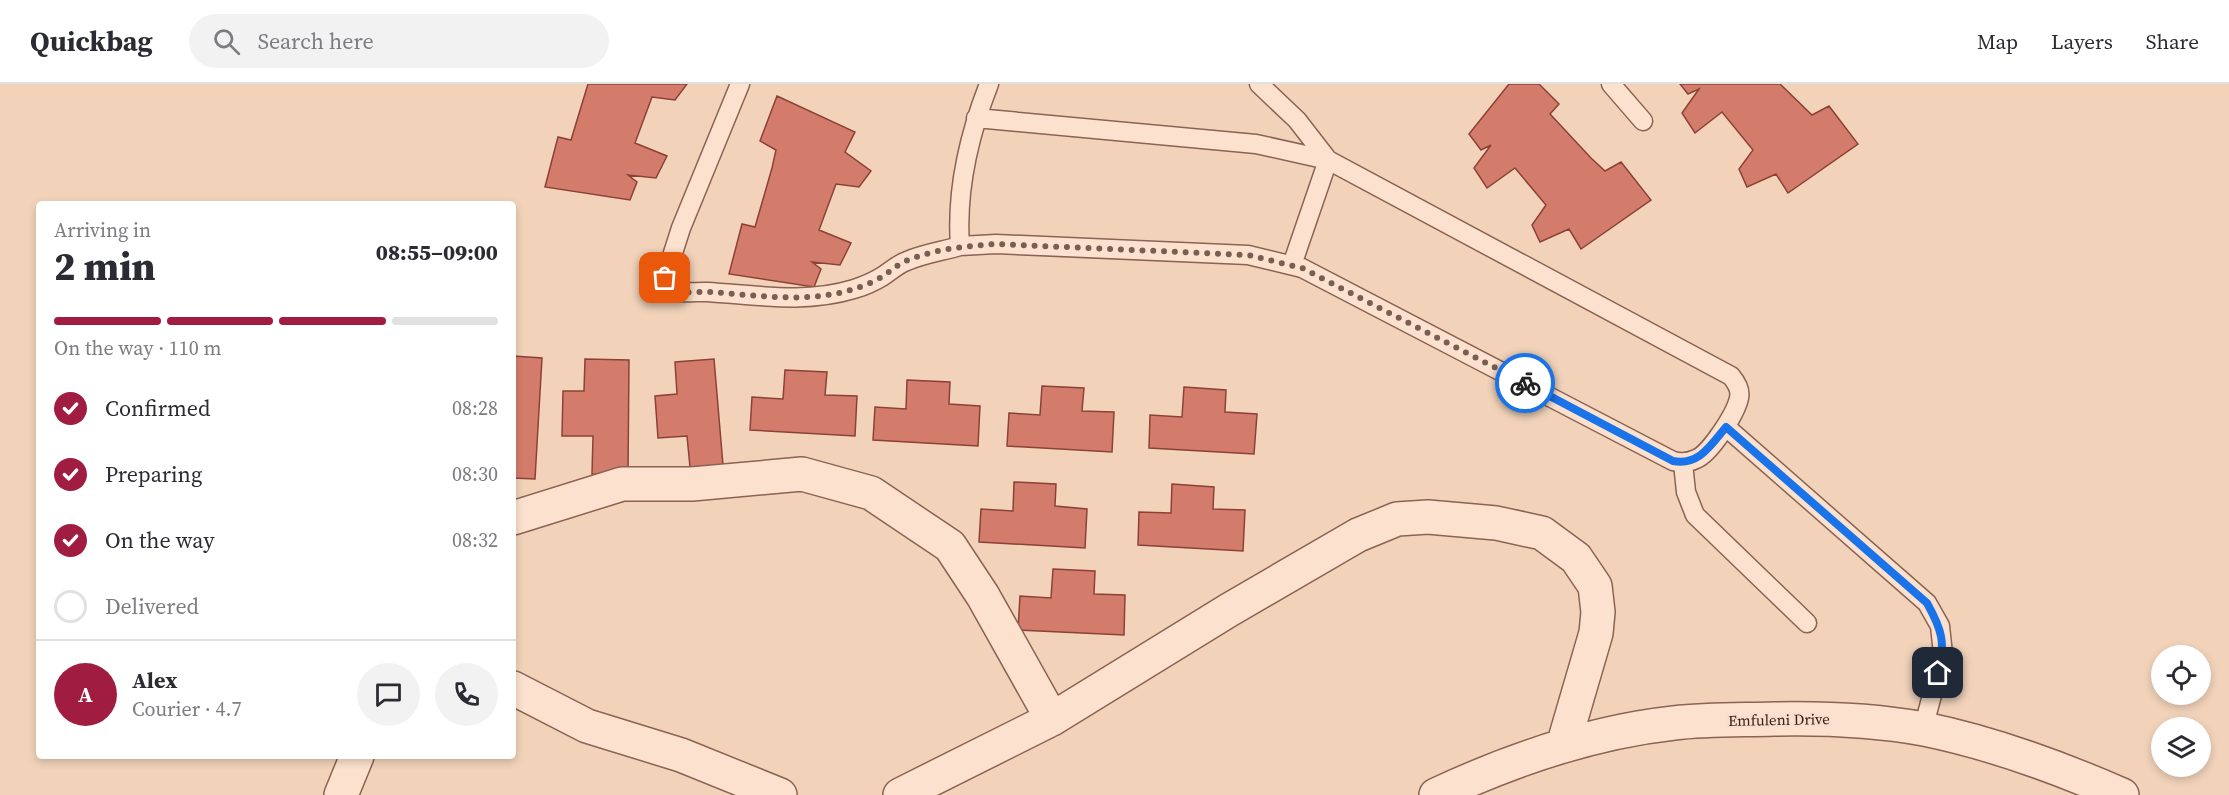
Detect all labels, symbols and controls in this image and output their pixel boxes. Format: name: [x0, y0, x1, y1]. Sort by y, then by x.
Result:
search box: [189, 14, 609, 68]
text: Quickbag: [30, 22, 153, 60]
icon: search: [210, 25, 243, 58]
text: Search here: [258, 26, 374, 56]
text: Map: [1977, 27, 2018, 56]
text: Layers: [2051, 27, 2113, 56]
text: Share: [2146, 27, 2199, 56]
text: Arriving in: [54, 216, 151, 244]
text: 08:55–09:00: [376, 237, 498, 267]
text: 2 min: [54, 240, 156, 293]
pin: [639, 252, 690, 303]
icon: bag: [648, 261, 681, 294]
text: On the way · 110 m: [54, 334, 221, 362]
courier: [1495, 353, 1555, 413]
icon: bike: [1509, 367, 1542, 400]
icon: check: [54, 392, 87, 425]
text: Confirmed: [105, 393, 210, 423]
text: 08:28: [452, 394, 498, 422]
icon: check: [54, 458, 87, 491]
text: Preparing: [105, 459, 202, 489]
text: 08:30: [452, 460, 498, 488]
icon: check: [54, 524, 87, 557]
text: On the way: [105, 525, 214, 555]
text: 08:32: [452, 526, 498, 554]
text: Delivered: [105, 591, 199, 621]
map controls: [2151, 645, 2211, 777]
button: locate: [2151, 645, 2211, 705]
pin: [1912, 647, 1963, 698]
icon: home: [1921, 656, 1954, 689]
button: chat: [357, 663, 420, 726]
button: phone: [435, 663, 498, 726]
text: Alex: [132, 665, 177, 695]
text: A: [78, 679, 93, 709]
text: Courier · 4.7: [132, 695, 241, 723]
street label: Emfuleni Drive: [1728, 708, 1830, 731]
button: layers: [2151, 717, 2211, 777]

